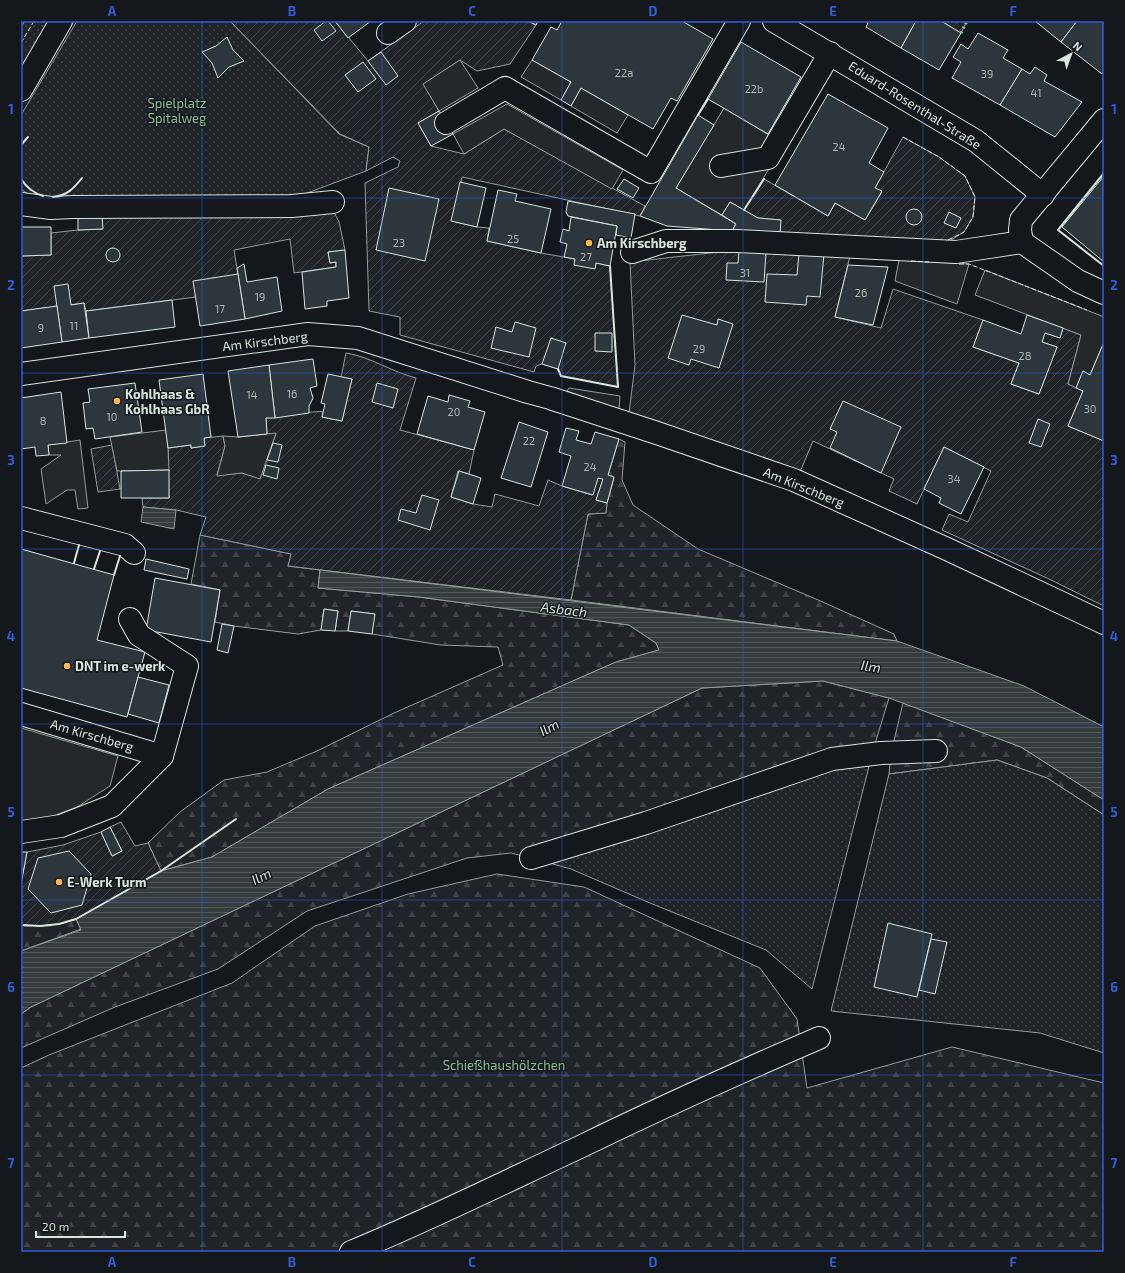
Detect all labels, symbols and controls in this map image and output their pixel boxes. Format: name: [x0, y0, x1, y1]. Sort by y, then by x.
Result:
text: A: [108, 3, 117, 19]
text: B: [288, 3, 296, 19]
text: C: [468, 3, 476, 19]
text: D: [649, 3, 658, 19]
text: E: [829, 3, 837, 19]
text: F: [1009, 3, 1017, 19]
north arrow: [1051, 34, 1091, 74]
text: N: [1071, 39, 1085, 54]
street label: Eduard-Rosenthal-Straße: [846, 58, 984, 152]
house number: 22a: [615, 66, 633, 79]
house number: 39: [981, 67, 993, 80]
house number: 22b: [745, 82, 763, 95]
house number: 41: [1030, 86, 1042, 99]
park label: Spielplatz Spitalweg: [147, 95, 207, 126]
text: 1: [8, 101, 14, 117]
text: 1: [1111, 101, 1117, 117]
house number: 24: [833, 140, 846, 153]
house number: 25: [507, 232, 519, 245]
place label: Am Kirschberg: [597, 235, 687, 251]
house number: 23: [393, 236, 405, 249]
marker: Am Kirschberg: [584, 238, 594, 248]
house number: 27: [580, 250, 592, 263]
house number: 31: [740, 266, 750, 279]
text: 2: [7, 277, 15, 293]
text: 2: [1110, 277, 1118, 293]
house number: 26: [855, 286, 867, 299]
house number: 19: [255, 290, 265, 303]
house number: 17: [215, 302, 225, 315]
house number: 11: [70, 319, 78, 332]
house number: 9: [38, 321, 44, 334]
street label: Am Kirschberg: [221, 328, 309, 354]
house number: 29: [693, 342, 705, 355]
house number: 28: [1019, 349, 1031, 362]
place label: Kohlhaas & Kohlhaas GbR: [125, 386, 210, 417]
house number: 16: [287, 387, 297, 400]
house number: 14: [246, 388, 258, 401]
marker: Kohlhaas & Kohlhaas GbR: [112, 396, 122, 406]
house number: 30: [1084, 402, 1096, 415]
house number: 20: [448, 405, 460, 418]
house number: 10: [106, 410, 118, 423]
house number: 8: [40, 414, 46, 427]
house number: 22: [523, 434, 535, 447]
text: 3: [7, 452, 15, 468]
text: 3: [1110, 452, 1118, 468]
house number: 24: [584, 460, 597, 473]
street label: Am Kirschberg: [761, 464, 847, 510]
house number: 34: [948, 472, 961, 485]
water label: Asbach: [539, 598, 588, 620]
text: 4: [7, 628, 15, 644]
text: 4: [1110, 628, 1118, 644]
water label: Ilm: [860, 656, 882, 676]
place label: DNT im e-werk: [75, 658, 166, 674]
marker: DNT im e-werk: [62, 661, 72, 671]
street label: Am Kirschberg: [49, 715, 135, 755]
water label: Ilm: [536, 715, 562, 739]
text: 5: [7, 804, 15, 820]
text: 5: [1110, 804, 1118, 820]
water label: Ilm: [248, 864, 274, 888]
place label: E-Werk Turm: [67, 874, 146, 890]
marker: E-Werk Turm: [54, 877, 64, 887]
text: 6: [7, 979, 15, 995]
text: 6: [1110, 979, 1118, 995]
park label: Schießhaushölzchen: [443, 1057, 565, 1073]
text: 7: [8, 1155, 15, 1171]
text: 7: [1111, 1155, 1118, 1171]
scale bar: [36, 1213, 125, 1239]
text: 20 m: [42, 1219, 69, 1233]
text: A: [108, 1254, 117, 1270]
text: B: [288, 1254, 296, 1270]
text: C: [468, 1254, 476, 1270]
text: D: [649, 1254, 658, 1270]
text: E: [829, 1254, 837, 1270]
text: F: [1009, 1254, 1017, 1270]

